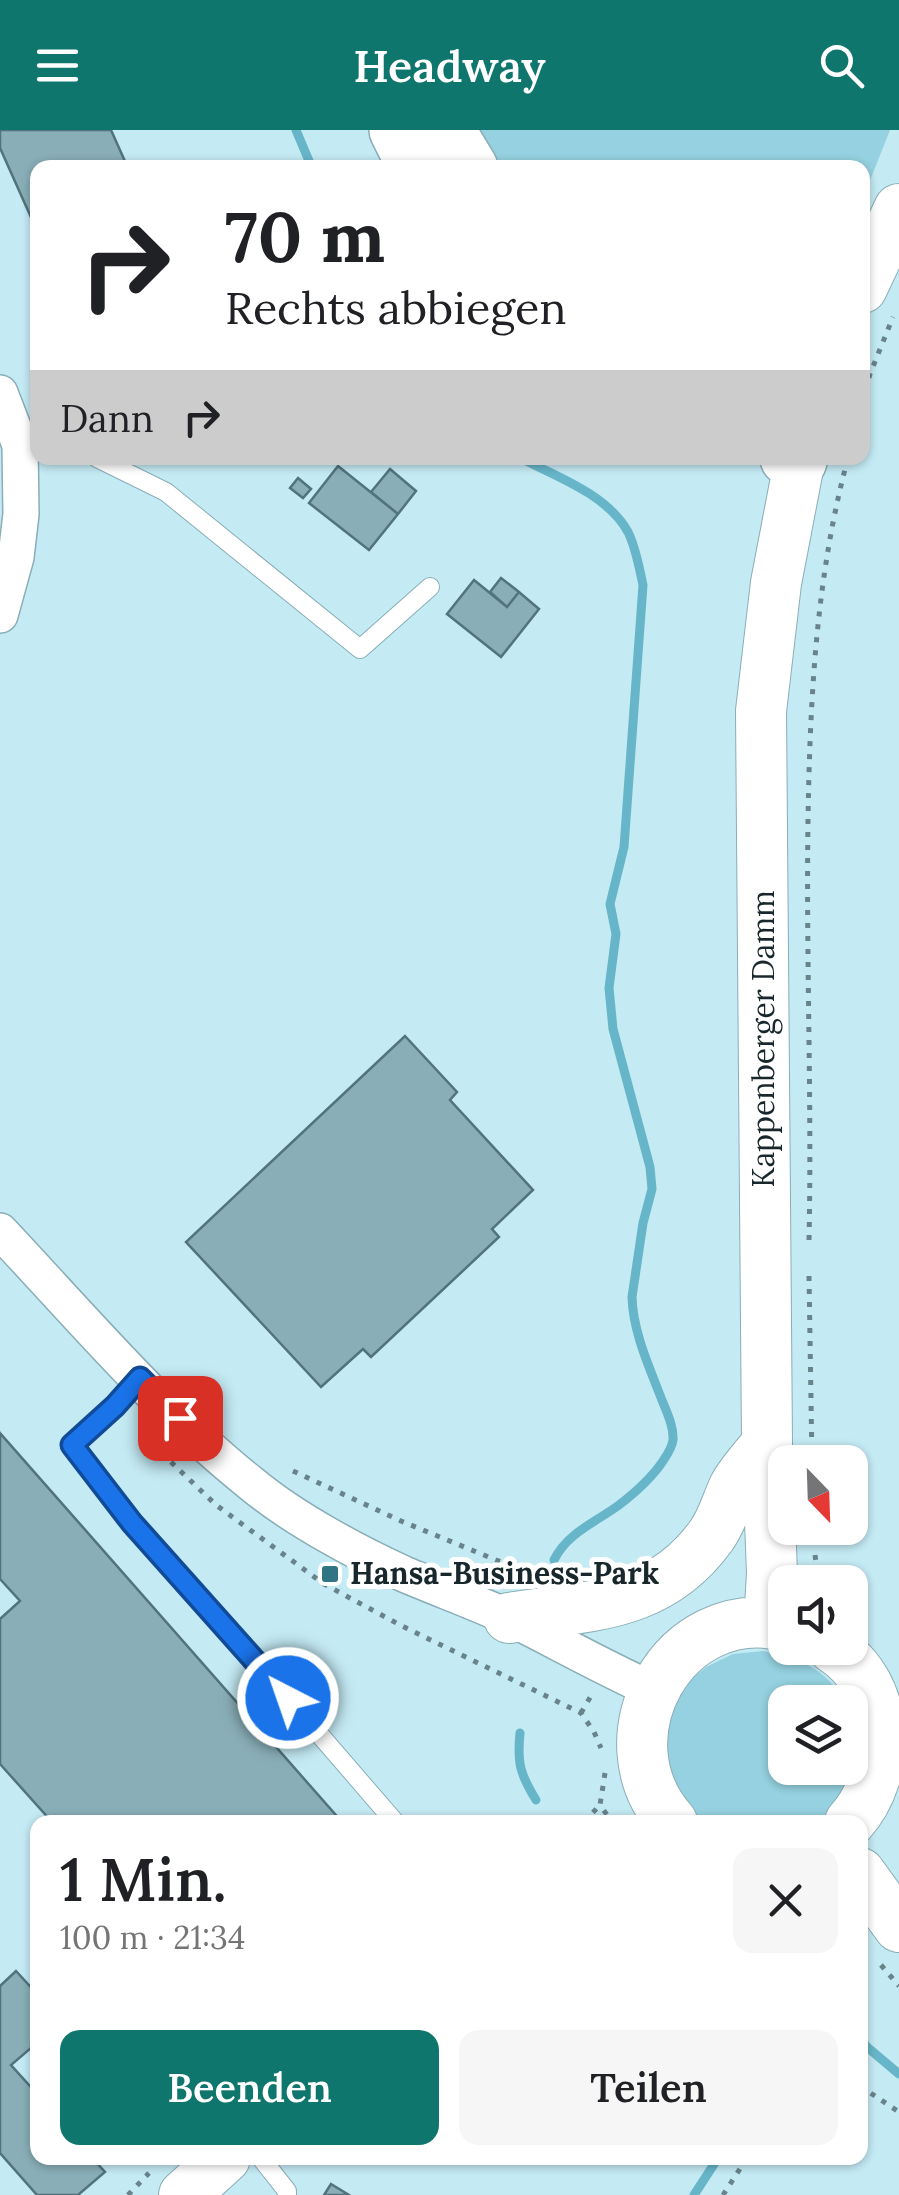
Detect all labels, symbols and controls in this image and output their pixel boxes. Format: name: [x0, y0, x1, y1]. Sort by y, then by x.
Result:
text: Headway: [353, 37, 546, 94]
icon: menu: [30, 38, 85, 93]
icon: search: [814, 38, 869, 93]
text: 70 m: [225, 192, 385, 281]
icon: right: [60, 200, 190, 330]
text: Rechts abbiegen: [225, 279, 567, 336]
icon: right: [174, 390, 229, 445]
text: Dann: [60, 394, 154, 442]
street label: Kappenberger Damm: [744, 890, 783, 1188]
pin: [138, 1376, 223, 1461]
icon: arrive: [153, 1391, 208, 1446]
north arrow: [768, 1445, 868, 1545]
map controls: [768, 1445, 868, 1785]
place label: Hansa-Business-Park: [350, 1554, 659, 1592]
marker: Hansa-Business-Park: [319, 1563, 341, 1585]
button: sound: [768, 1565, 868, 1665]
position arrow: [236, 1646, 340, 1750]
button: layers: [768, 1685, 868, 1785]
text: 1 Min.: [60, 1841, 227, 1917]
button: close: [733, 1848, 838, 1953]
text: 100 m · 21:34: [60, 1917, 245, 1958]
button: Beenden: [60, 2030, 439, 2145]
button: Teilen: [459, 2030, 838, 2145]

